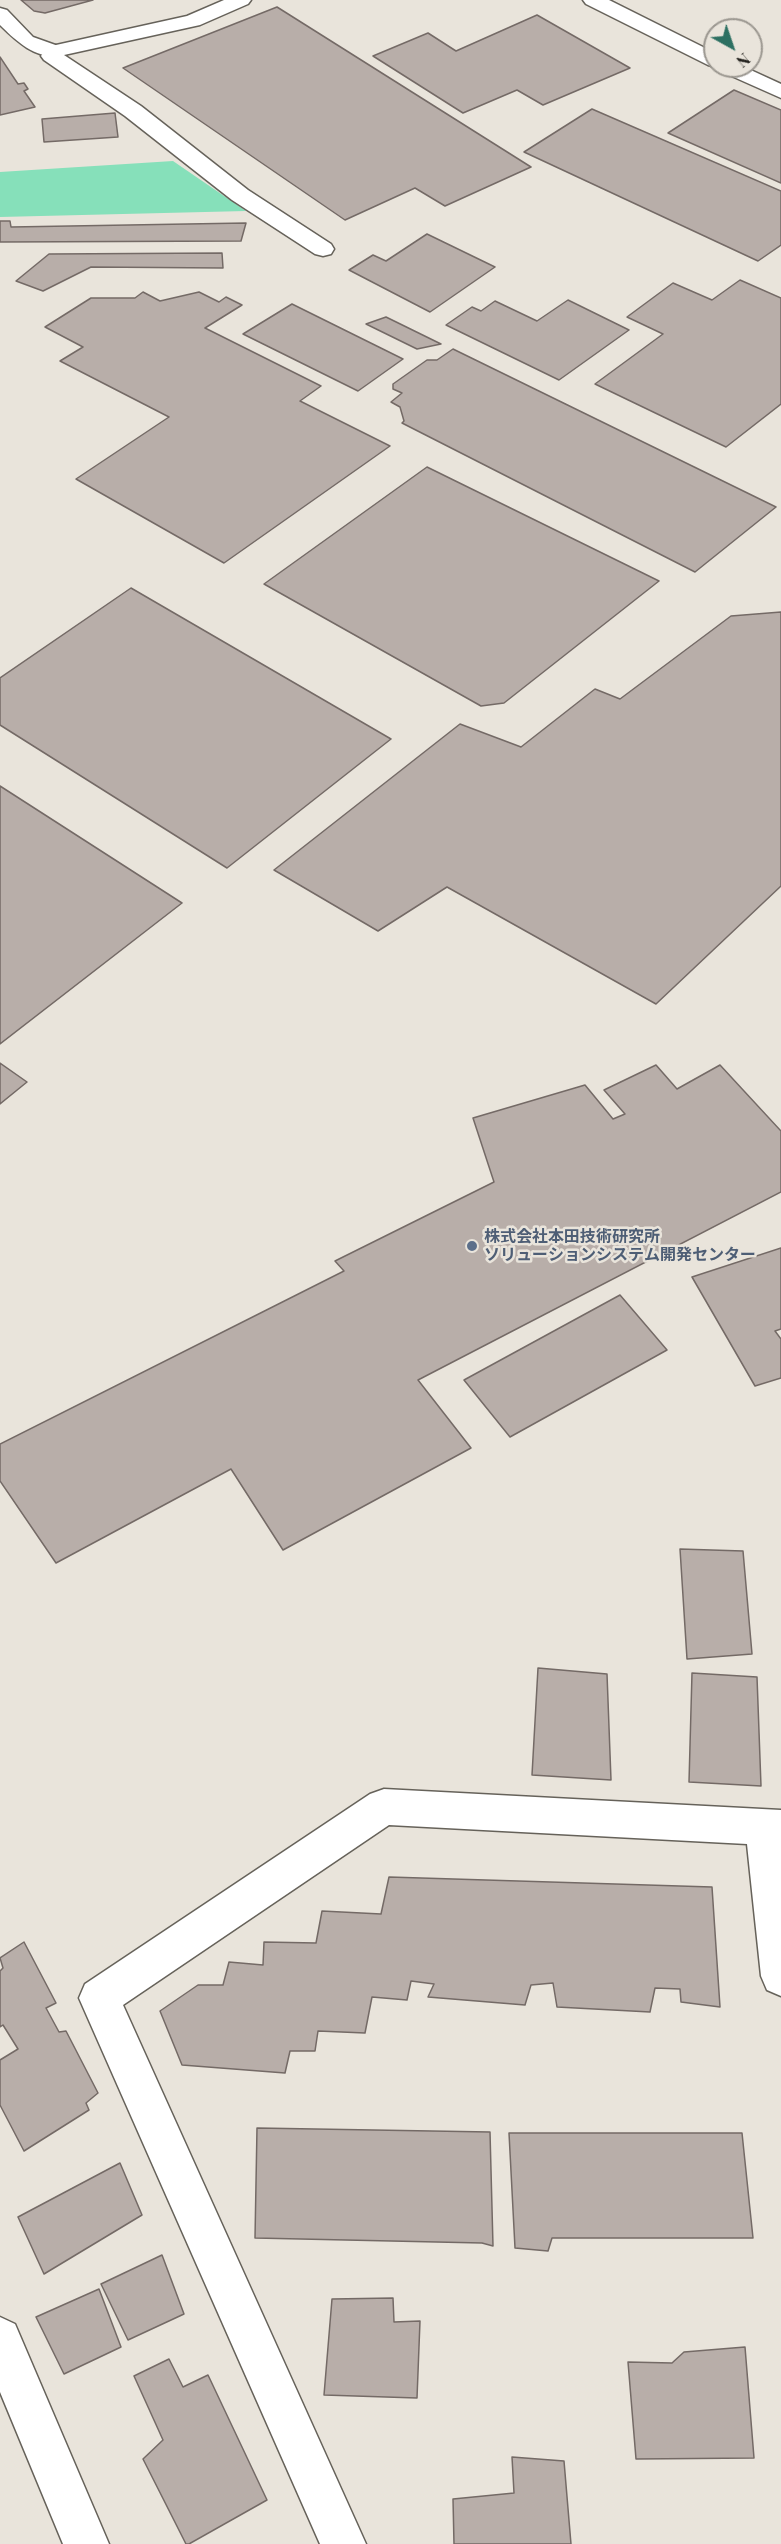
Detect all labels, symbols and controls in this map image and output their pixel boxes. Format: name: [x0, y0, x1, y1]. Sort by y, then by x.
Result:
north arrow: [703, 18, 763, 78]
text: N: [732, 49, 755, 72]
place label: 株式会社本田技術研究所 ソリューションシステム開発センター: [484, 1227, 756, 1265]
marker: 株式会社本田技術研究所 ソリューションシステム開発センター: [465, 1239, 479, 1253]

